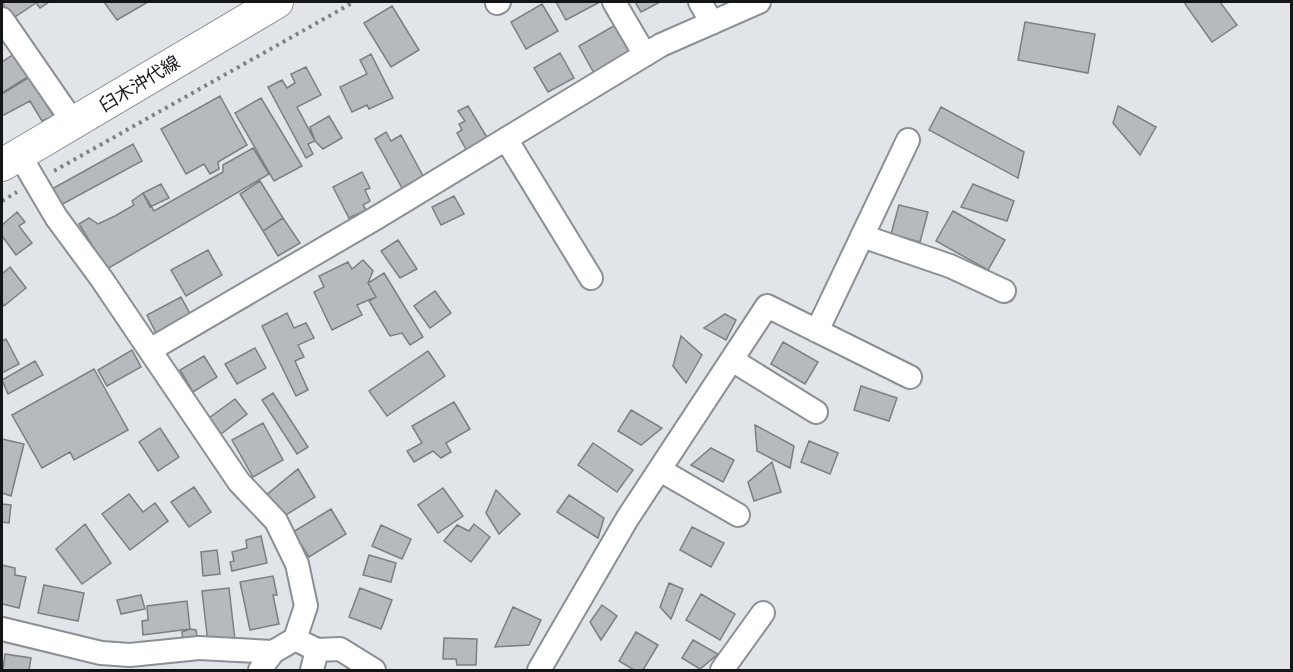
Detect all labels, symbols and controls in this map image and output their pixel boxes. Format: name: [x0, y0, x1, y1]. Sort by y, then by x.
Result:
street label: 臼木沖代線: [95, 51, 183, 115]

